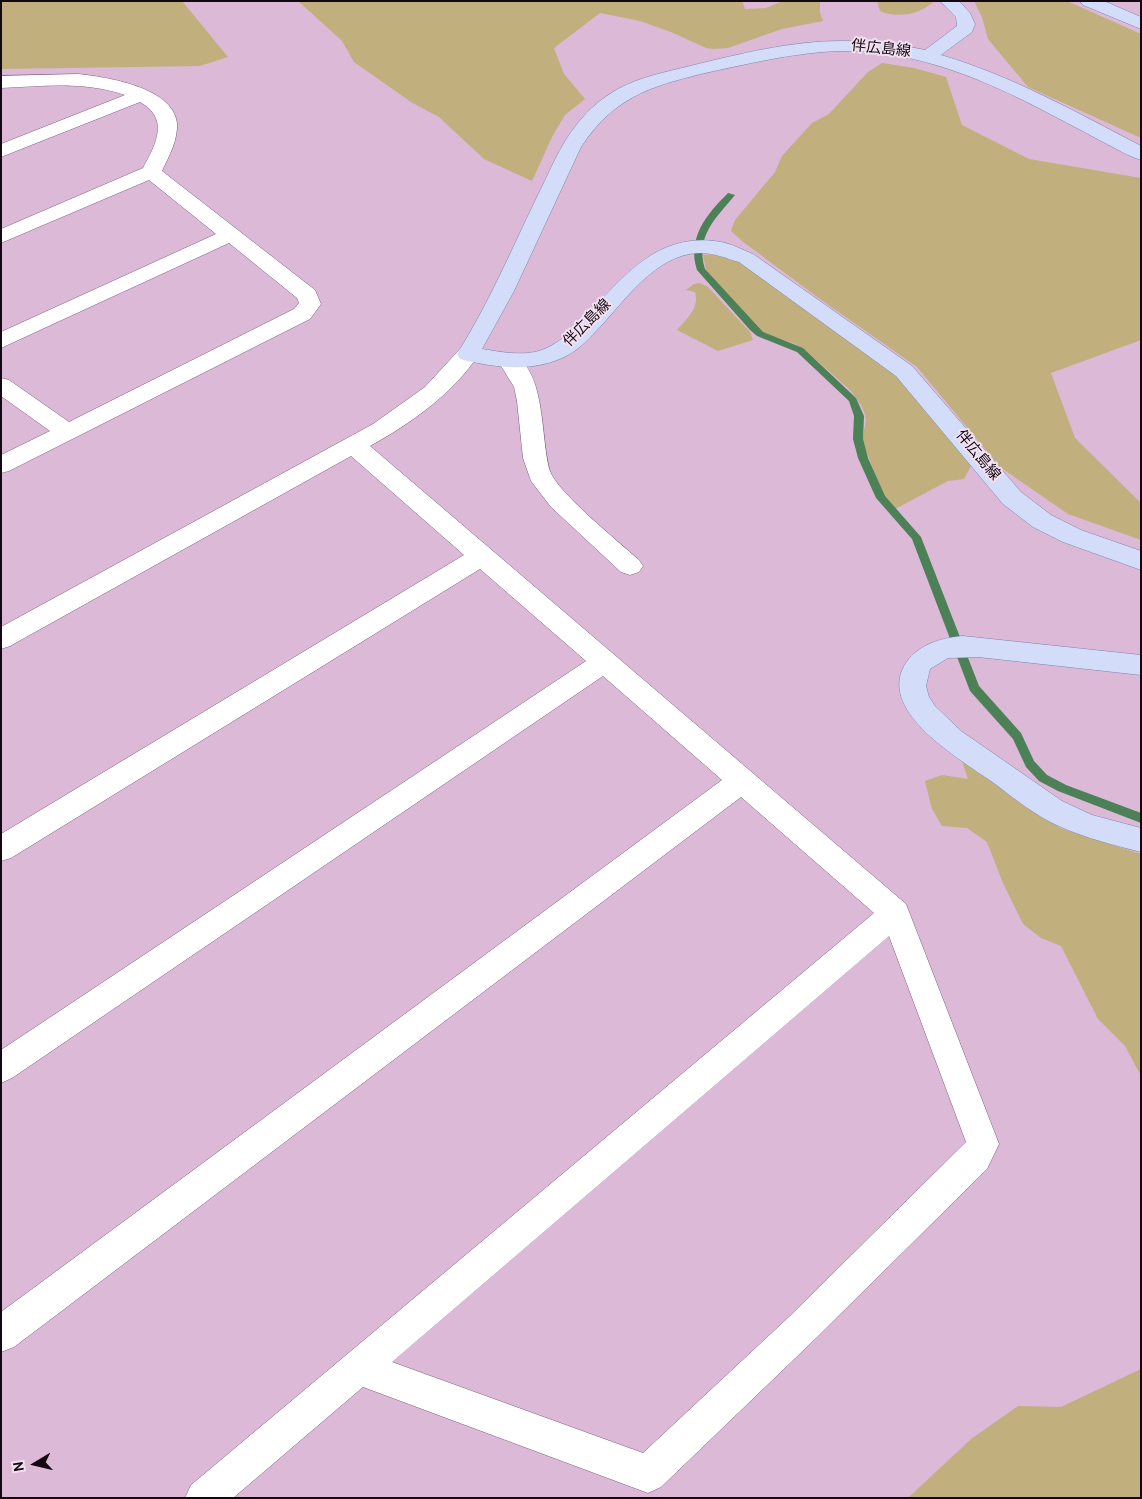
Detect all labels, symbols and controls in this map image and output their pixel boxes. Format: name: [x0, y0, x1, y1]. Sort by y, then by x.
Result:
street label: 伴広島線: [850, 38, 912, 62]
street label: 伴広島線: [560, 296, 616, 352]
street label: 伴広島線: [951, 427, 1003, 485]
north arrow: [10, 1439, 60, 1489]
text: N: [11, 1460, 29, 1473]

